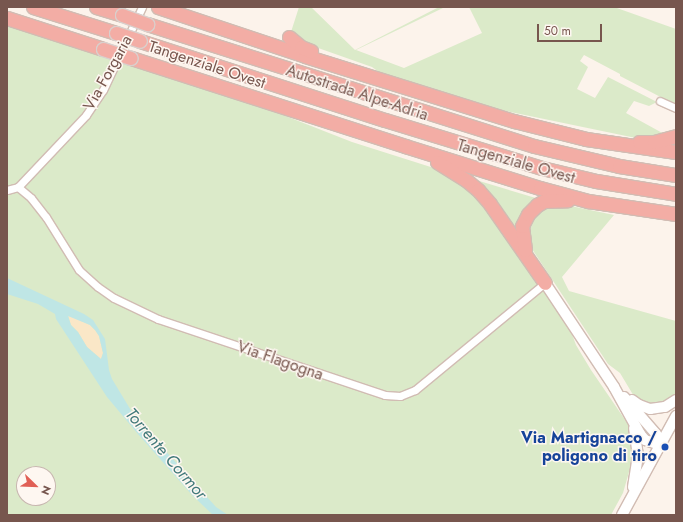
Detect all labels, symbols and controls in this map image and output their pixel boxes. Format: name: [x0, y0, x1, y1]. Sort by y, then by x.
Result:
scale bar: [539, 16, 604, 42]
text: 50 m: [544, 22, 571, 40]
street label: Via Forgaria: [80, 32, 136, 114]
street label: Tangenziale Ovest: [146, 37, 268, 93]
street label: Autostrada Alpe-Adria: [284, 61, 430, 125]
street label: Tangenziale Ovest: [455, 136, 577, 188]
street label: Via Flagogna: [234, 337, 326, 385]
water label: Torrente Cormor: [121, 404, 211, 504]
place label: Via Martignacco / poligono di tiro: [521, 428, 657, 466]
marker: Via Martignacco / poligono di tiro: [660, 442, 670, 452]
north arrow: [16, 466, 56, 506]
text: N: [37, 483, 55, 497]

